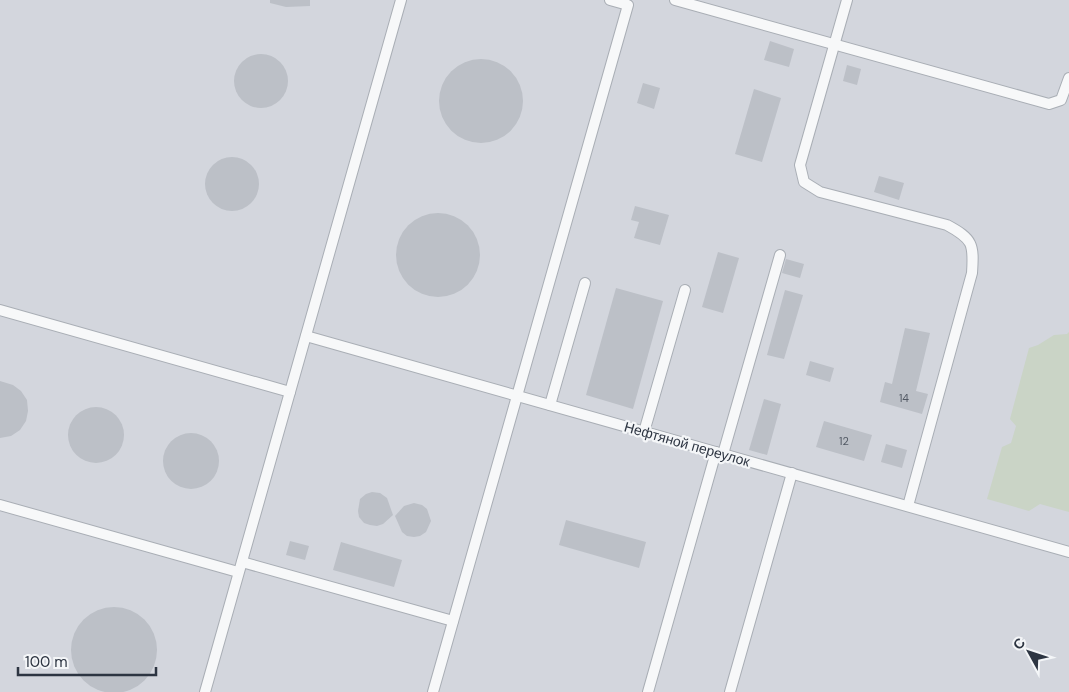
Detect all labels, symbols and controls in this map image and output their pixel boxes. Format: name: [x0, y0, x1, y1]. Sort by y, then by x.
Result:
house number: 14: [899, 391, 909, 405]
street label: Нефтяной переулок: [622, 417, 753, 471]
house number: 12: [839, 434, 849, 448]
north arrow: [1004, 627, 1054, 677]
text: С: [1009, 634, 1029, 653]
scale bar: [18, 644, 155, 676]
text: 100 m: [25, 652, 68, 672]

